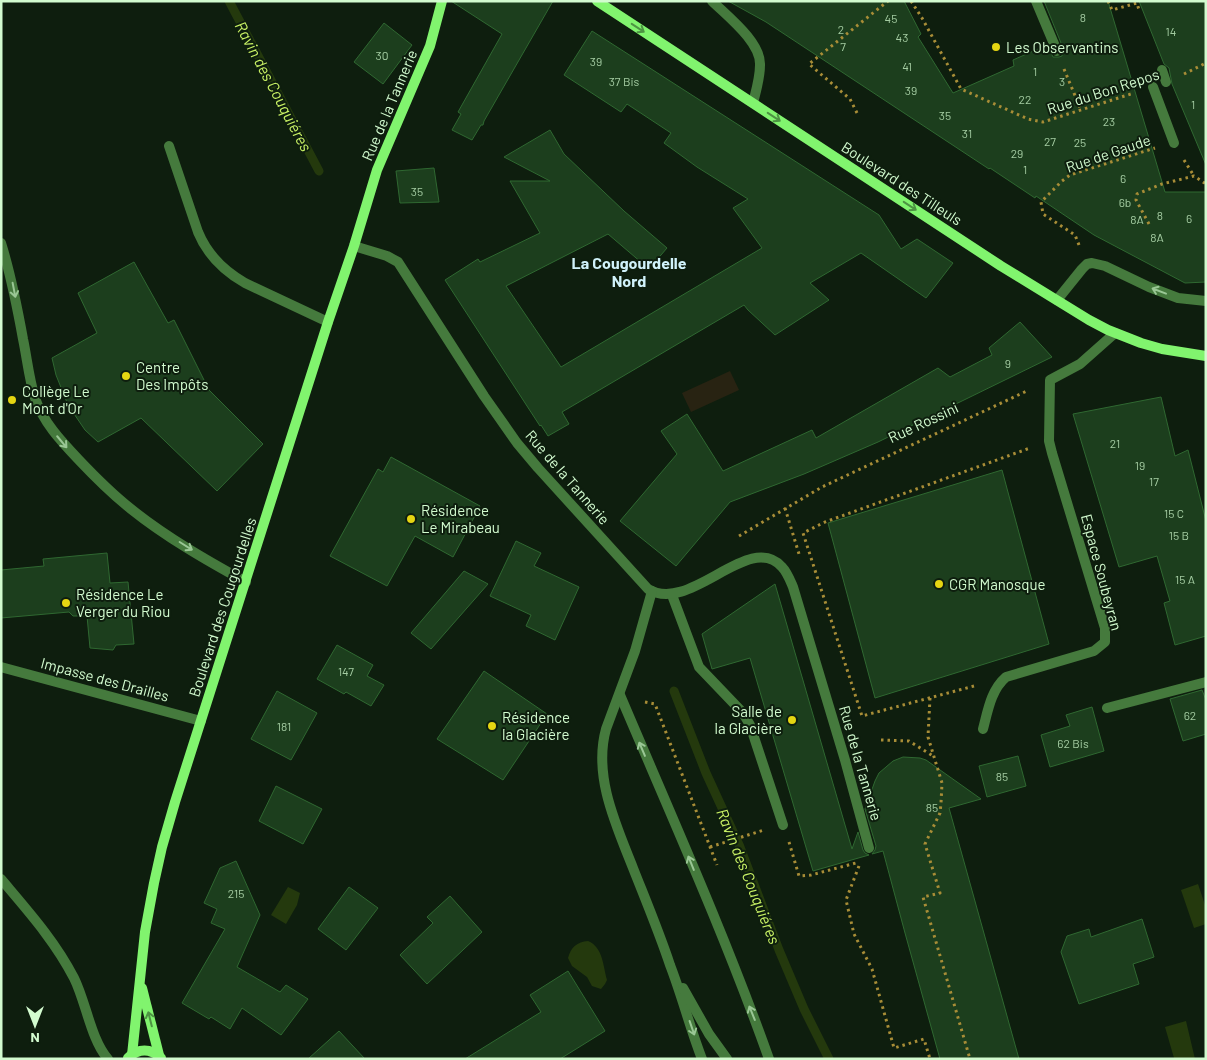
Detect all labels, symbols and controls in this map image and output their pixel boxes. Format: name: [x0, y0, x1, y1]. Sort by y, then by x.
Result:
house number: 8: [1080, 10, 1086, 24]
house number: 45: [885, 11, 897, 25]
water label: Ravin des Couquiéres: [232, 18, 317, 155]
house number: 2: [838, 22, 844, 36]
one-way arrow: [631, 23, 645, 33]
house number: 14: [1166, 24, 1176, 38]
house number: 43: [896, 30, 908, 44]
place label: Les Observantins: [1006, 38, 1119, 56]
house number: 7: [840, 39, 846, 53]
marker: Les Observantins: [990, 41, 1002, 53]
street label: Rue de la Tannerie: [357, 47, 421, 163]
house number: 30: [376, 48, 388, 62]
house number: 39: [590, 54, 602, 68]
house number: 41: [902, 59, 912, 73]
house number: 1: [1033, 64, 1037, 78]
street label: Rue du Bon Repos: [1045, 64, 1161, 118]
house number: 37 Bis: [609, 74, 640, 88]
house number: 3: [1059, 74, 1065, 88]
house number: 39: [905, 83, 917, 97]
house number: 22: [1019, 92, 1031, 106]
house number: 1: [1191, 97, 1195, 111]
house number: 35: [939, 108, 951, 122]
one-way arrow: [767, 112, 781, 122]
house number: 23: [1103, 114, 1115, 128]
house number: 31: [962, 126, 972, 140]
street label: Rue de Gaude: [1063, 130, 1153, 176]
house number: 27: [1044, 134, 1056, 148]
house number: 25: [1074, 135, 1086, 149]
street label: Boulevard des Tilleuls: [838, 137, 966, 229]
house number: 29: [1011, 146, 1023, 160]
house number: 1: [1023, 162, 1027, 176]
house number: 6: [1120, 171, 1126, 185]
house number: 35: [411, 184, 423, 198]
house number: 6b: [1119, 195, 1131, 209]
one-way arrow: [903, 201, 917, 211]
house number: 8: [1157, 208, 1163, 222]
house number: 6: [1186, 211, 1192, 225]
house number: 8A: [1130, 212, 1144, 226]
house number: 8A: [1150, 230, 1164, 244]
district label: La Cougourdelle Nord: [572, 253, 687, 290]
one-way arrow: [10, 281, 19, 297]
one-way arrow: [1151, 286, 1167, 295]
house number: 9: [1005, 356, 1011, 370]
place label: Centre Des Impôts: [136, 358, 208, 393]
marker: Centre Des Impôts: [120, 370, 132, 382]
place label: Collège Le Mont d'Or: [22, 382, 90, 417]
marker: Collège Le Mont d'Or: [6, 394, 18, 406]
street label: Rue Rossini: [885, 398, 961, 446]
street label: Rue de la Tannerie: [522, 426, 614, 528]
one-way arrow: [57, 435, 68, 448]
house number: 21: [1110, 436, 1120, 450]
house number: 19: [1135, 458, 1145, 472]
house number: 17: [1149, 474, 1159, 488]
place label: Résidence Le Mirabeau: [421, 501, 500, 536]
house number: 15 C: [1164, 506, 1184, 520]
street label: Espace Soubeyran: [1078, 512, 1126, 632]
marker: Résidence Le Mirabeau: [405, 513, 417, 525]
street label: Boulevard des Cougourdelles: [184, 515, 260, 699]
house number: 15 B: [1169, 528, 1189, 542]
one-way arrow: [178, 542, 192, 552]
house number: 15 A: [1175, 572, 1195, 586]
place label: CGR Manosque: [949, 575, 1046, 593]
marker: CGR Manosque: [933, 578, 945, 590]
place label: Résidence Le Verger du Riou: [76, 585, 170, 620]
marker: Résidence Le Verger du Riou: [60, 597, 72, 609]
street label: Impasse des Drailles: [39, 653, 171, 705]
house number: 147: [338, 664, 354, 678]
place label: Salle de la Glacière: [715, 702, 782, 737]
street label: Rue de la Tannerie: [836, 703, 886, 823]
place label: Résidence la Glacière: [502, 708, 570, 743]
house number: 62: [1184, 708, 1196, 722]
marker: Salle de la Glacière: [786, 714, 798, 726]
house number: 181: [277, 719, 291, 733]
marker: Résidence la Glacière: [486, 720, 498, 732]
house number: 62 Bis: [1057, 736, 1089, 750]
one-way arrow: [637, 742, 647, 757]
house number: 85: [996, 769, 1008, 783]
house number: 85: [926, 800, 938, 814]
water label: Ravin des Couquiéres: [713, 805, 785, 947]
one-way arrow: [685, 856, 695, 871]
house number: 215: [228, 886, 244, 900]
north arrow: [10, 1000, 60, 1050]
one-way arrow: [747, 1006, 757, 1021]
one-way arrow: [145, 1012, 154, 1028]
one-way arrow: [688, 1020, 697, 1035]
text: N: [30, 1030, 40, 1047]

